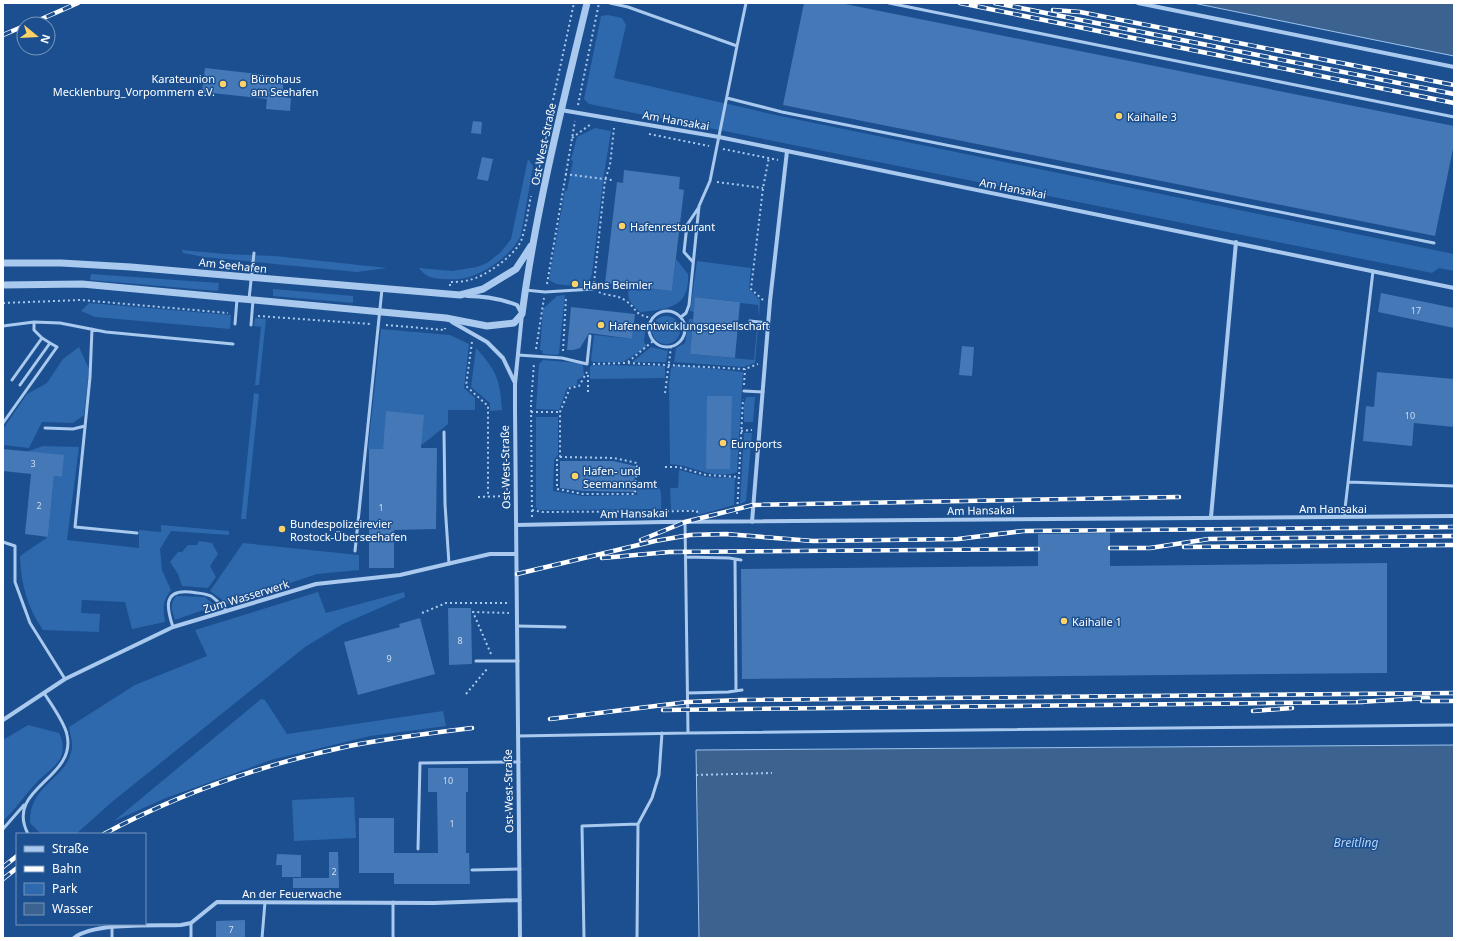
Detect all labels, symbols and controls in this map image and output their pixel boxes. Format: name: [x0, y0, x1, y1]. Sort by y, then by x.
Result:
north arrow: [16, 16, 56, 56]
text: N: [37, 33, 55, 46]
place label: Karateunion Mecklenburg_Vorpommern e.V.: [53, 71, 215, 99]
place label: Bürohaus am Seehafen: [251, 71, 319, 99]
marker: Karateunion Mecklenburg_Vorpommern e.V.: [218, 79, 228, 89]
marker: Bürohaus am Seehafen: [238, 79, 248, 89]
street label: Ost-West-Straße: [527, 101, 559, 187]
street label: Am Hansakai: [641, 107, 711, 133]
place label: Kaihalle 3: [1127, 109, 1177, 124]
marker: Kaihalle 3: [1114, 111, 1124, 121]
street label: Am Hansakai: [978, 174, 1048, 202]
place label: Hafenrestaurant: [630, 219, 715, 234]
marker: Hafenrestaurant: [617, 221, 627, 231]
street label: Am Seehafen: [198, 254, 268, 276]
place label: Hans Beimler: [583, 277, 653, 292]
marker: Hans Beimler: [570, 279, 580, 289]
house number: 17: [1411, 304, 1421, 317]
place label: Hafenentwicklungsgesellschaft: [609, 318, 770, 333]
marker: Hafenentwicklungsgesellschaft: [596, 320, 606, 330]
house number: 10: [1405, 409, 1415, 422]
street label: Ost-West-Straße: [497, 425, 513, 509]
place label: Euroports: [731, 436, 782, 451]
marker: Euroports: [718, 438, 728, 448]
house number: 3: [30, 457, 36, 470]
place label: Hafen- und Seemannsamt: [583, 463, 657, 491]
marker: Hafen- und Seemannsamt: [570, 471, 580, 481]
house number: 2: [36, 499, 42, 512]
house number: 1: [378, 501, 384, 514]
street label: Am Hansakai: [1299, 501, 1367, 516]
street label: Am Hansakai: [947, 502, 1015, 518]
street label: Am Hansakai: [600, 505, 668, 521]
place label: Bundespolizeirevier Rostock-Überseehafen: [290, 516, 407, 544]
marker: Bundespolizeirevier Rostock-Überseehafen: [277, 524, 287, 534]
street label: Zum Wasserwerk: [201, 576, 291, 616]
place label: Kaihalle 1: [1072, 614, 1122, 629]
marker: Kaihalle 1: [1059, 616, 1069, 626]
house number: 8: [457, 634, 463, 647]
house number: 9: [386, 652, 392, 665]
street label: Ost-West-Straße: [500, 749, 516, 833]
house number: 10: [443, 774, 453, 787]
house number: 1: [449, 817, 455, 830]
legend: [16, 833, 146, 925]
water label: Breitling: [1334, 834, 1378, 851]
text: Straße: [52, 840, 89, 857]
text: Bahn: [52, 860, 81, 877]
house number: 2: [331, 865, 337, 878]
text: Park: [52, 880, 78, 897]
street label: An der Feuerwache: [242, 886, 342, 901]
text: Wasser: [52, 900, 93, 917]
house number: 7: [228, 923, 234, 936]

